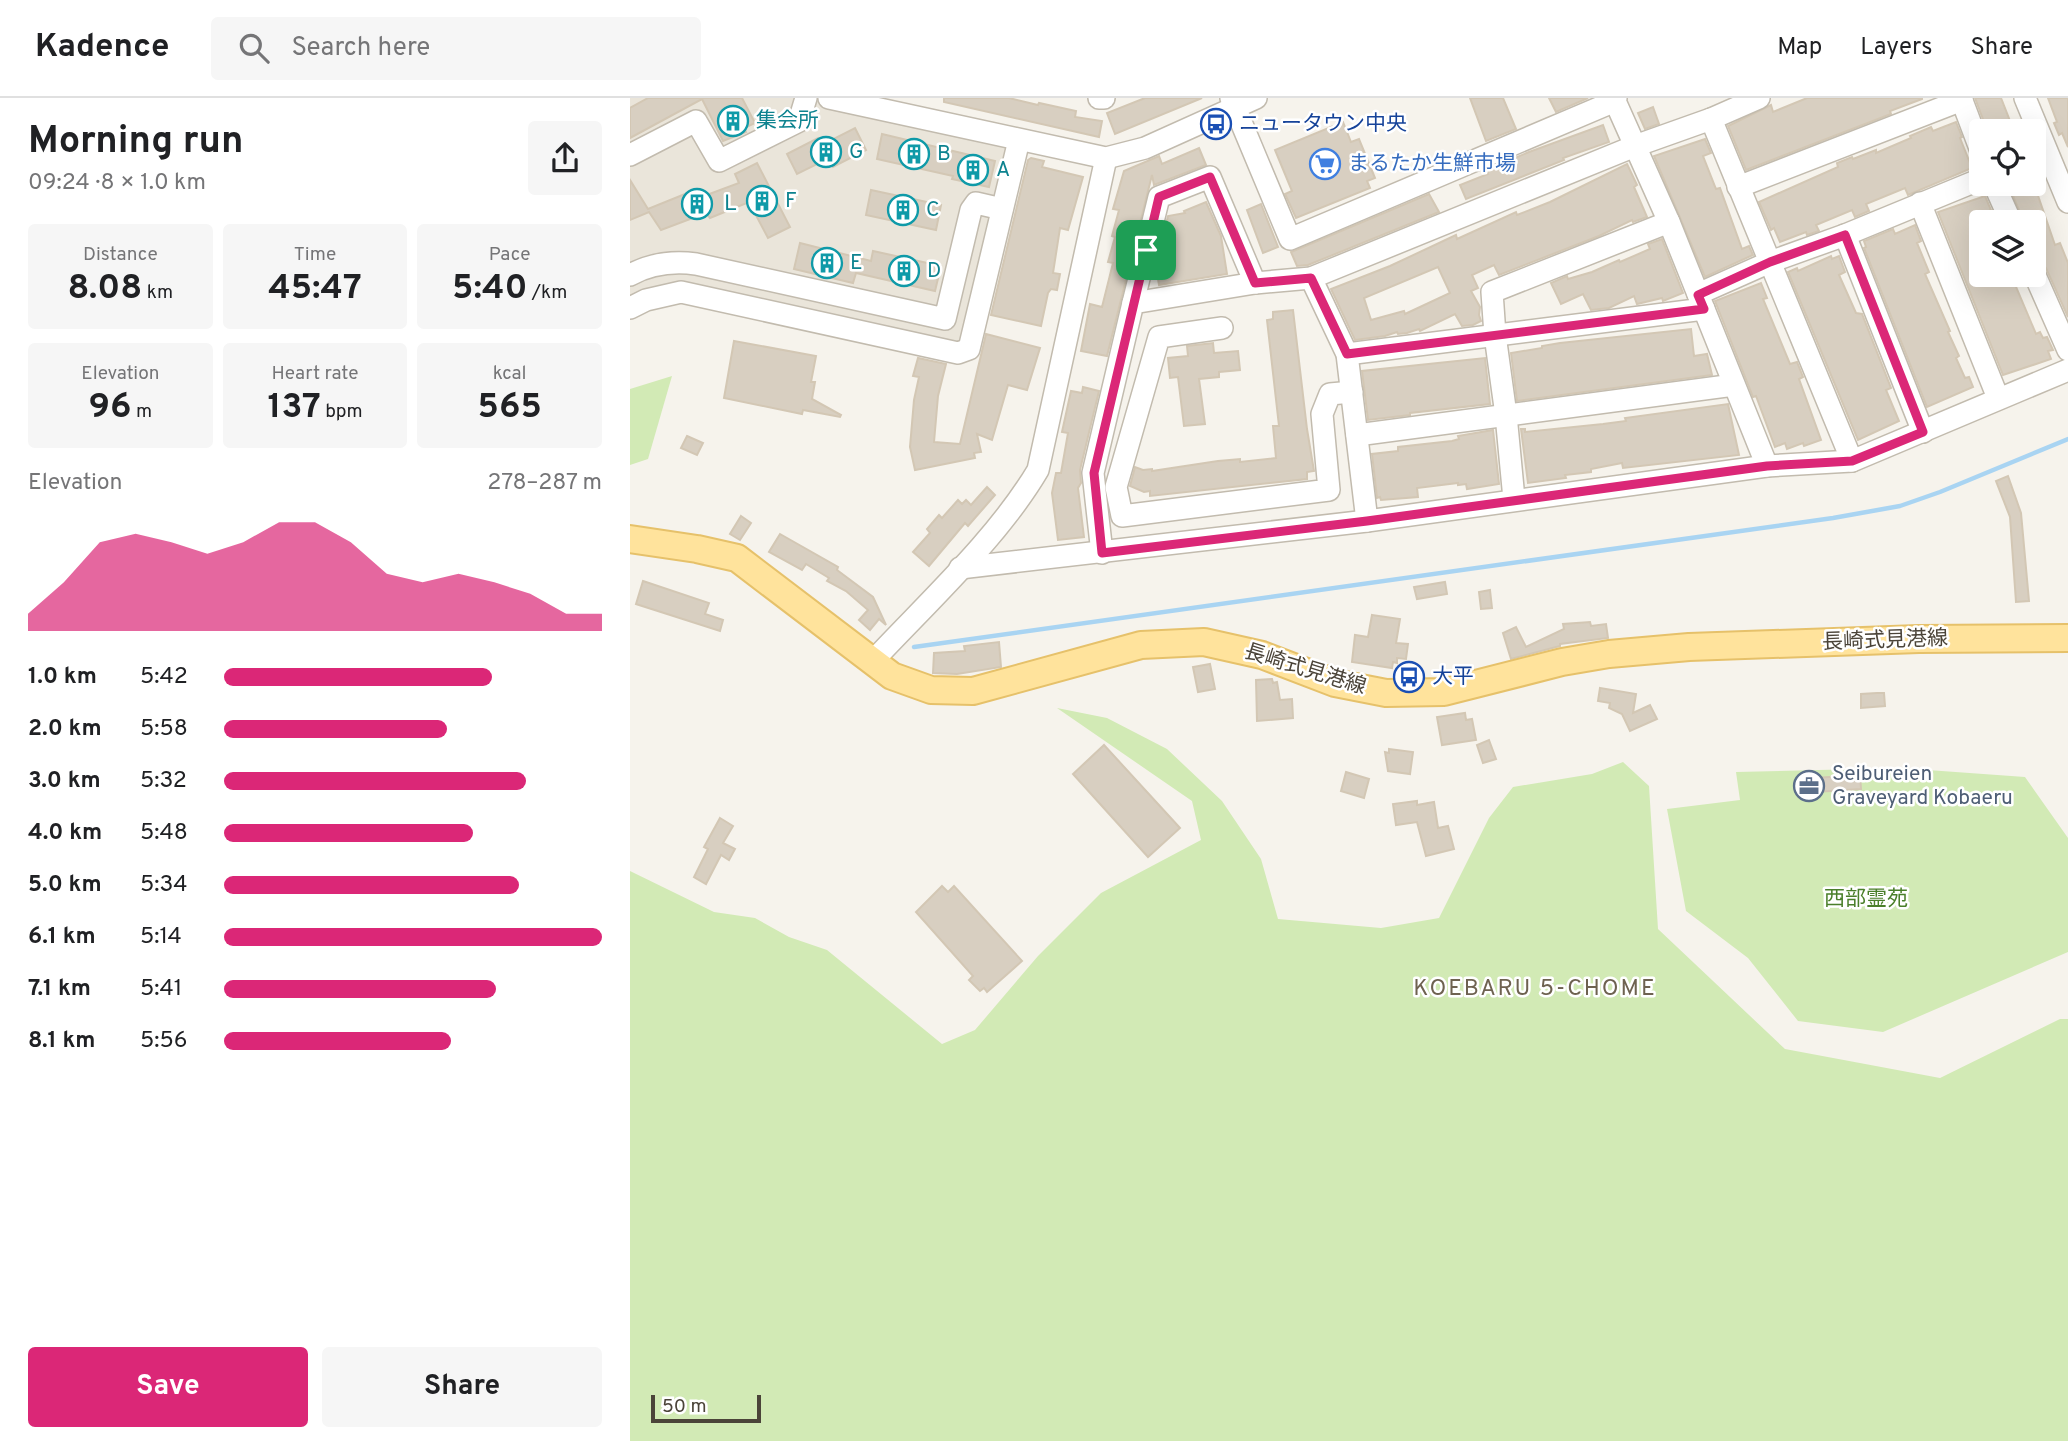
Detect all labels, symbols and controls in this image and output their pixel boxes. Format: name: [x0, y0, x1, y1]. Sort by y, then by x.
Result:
search box: [211, 17, 701, 80]
text: Kadence: [35, 27, 169, 69]
icon: search: [235, 29, 273, 67]
text: Search here: [291, 32, 430, 65]
text: Map: [1777, 33, 1822, 63]
text: Layers: [1860, 33, 1932, 63]
text: Share: [1970, 33, 2033, 63]
building icon: 集会所: [716, 104, 750, 138]
bus stop icon: ニュータウン中央: [1199, 107, 1233, 141]
place label: 集会所: [756, 108, 819, 135]
place label: ニュータウン中央: [1239, 111, 1407, 138]
text: Morning run: [28, 118, 244, 167]
map controls: [1969, 119, 2046, 287]
button: locate: [1969, 119, 2046, 196]
button: share: [528, 121, 602, 195]
building icon: G: [809, 135, 843, 169]
building icon: B: [897, 137, 931, 171]
place label: G: [849, 139, 863, 166]
place label: B: [937, 141, 951, 168]
supermarket icon: まるたか生鮮市場: [1308, 147, 1342, 181]
place label: まるたか生鮮市場: [1348, 151, 1516, 178]
building icon: A: [956, 153, 990, 187]
place label: A: [996, 157, 1010, 184]
text: 09:24 · 8 × 1.0 km: [28, 169, 206, 198]
building icon: F: [745, 184, 779, 218]
building icon: Ｌ: [680, 187, 714, 221]
place label: F: [785, 188, 797, 215]
place label: Ｌ: [720, 191, 741, 218]
building icon: C: [886, 193, 920, 227]
place label: C: [926, 197, 940, 224]
button: layers: [1969, 210, 2046, 287]
pin: [1116, 220, 1176, 280]
icon: arrive: [1127, 231, 1165, 269]
text: Distance: [83, 243, 158, 267]
text: Time: [294, 243, 336, 267]
text: Pace: [489, 243, 531, 267]
building icon: E: [810, 246, 844, 280]
place label: E: [850, 250, 863, 277]
building icon: D: [887, 254, 921, 288]
place label: D: [927, 258, 941, 285]
text: 8.08: [68, 267, 142, 311]
text: 45:47: [268, 267, 362, 311]
text: 5:40: [452, 267, 527, 311]
text: km: [142, 281, 173, 305]
text: /km: [527, 281, 567, 305]
text: Elevation: [81, 362, 159, 386]
text: Heart rate: [272, 362, 358, 386]
text: kcal: [493, 362, 527, 386]
text: 96: [89, 386, 132, 430]
text: 137: [268, 386, 321, 430]
text: 565: [478, 386, 542, 430]
text: m: [132, 400, 152, 424]
text: bpm: [321, 400, 362, 424]
text: Elevation: [28, 469, 123, 498]
text: 278–287 m: [487, 469, 602, 498]
street label: 長崎式見港線: [1822, 625, 1948, 657]
street label: 長崎式見港線: [1241, 639, 1369, 701]
bus stop icon: 大平: [1392, 660, 1426, 694]
text: 1.0 km: [28, 663, 97, 692]
text: 5:42: [140, 663, 188, 692]
place label: 大平: [1432, 664, 1474, 691]
text: 2.0 km: [28, 715, 102, 744]
text: 5:58: [140, 715, 188, 744]
place label: Seibureien Graveyard Kobaeru: [1832, 761, 2013, 812]
text: 3.0 km: [28, 767, 101, 796]
text: 5:32: [140, 767, 187, 796]
office icon: Seibureien Graveyard Kobaeru: [1792, 769, 1826, 803]
text: 4.0 km: [28, 819, 102, 848]
text: 5:48: [140, 819, 188, 848]
text: 5.0 km: [28, 871, 102, 900]
text: 5:34: [140, 871, 188, 900]
park label: 西部霊苑: [1824, 886, 1908, 913]
text: 6.1 km: [28, 923, 96, 952]
text: 5:14: [140, 923, 182, 952]
text: 7.1 km: [28, 975, 91, 1004]
text: 5:41: [140, 975, 182, 1004]
district label: KOEBARU 5-CHOME: [1413, 975, 1657, 1004]
text: 8.1 km: [28, 1027, 96, 1056]
text: 5:56: [140, 1027, 187, 1056]
button: Save: [28, 1347, 308, 1427]
button: Share: [322, 1347, 602, 1427]
scale bar: [651, 1392, 761, 1424]
text: 50 m: [662, 1395, 707, 1419]

